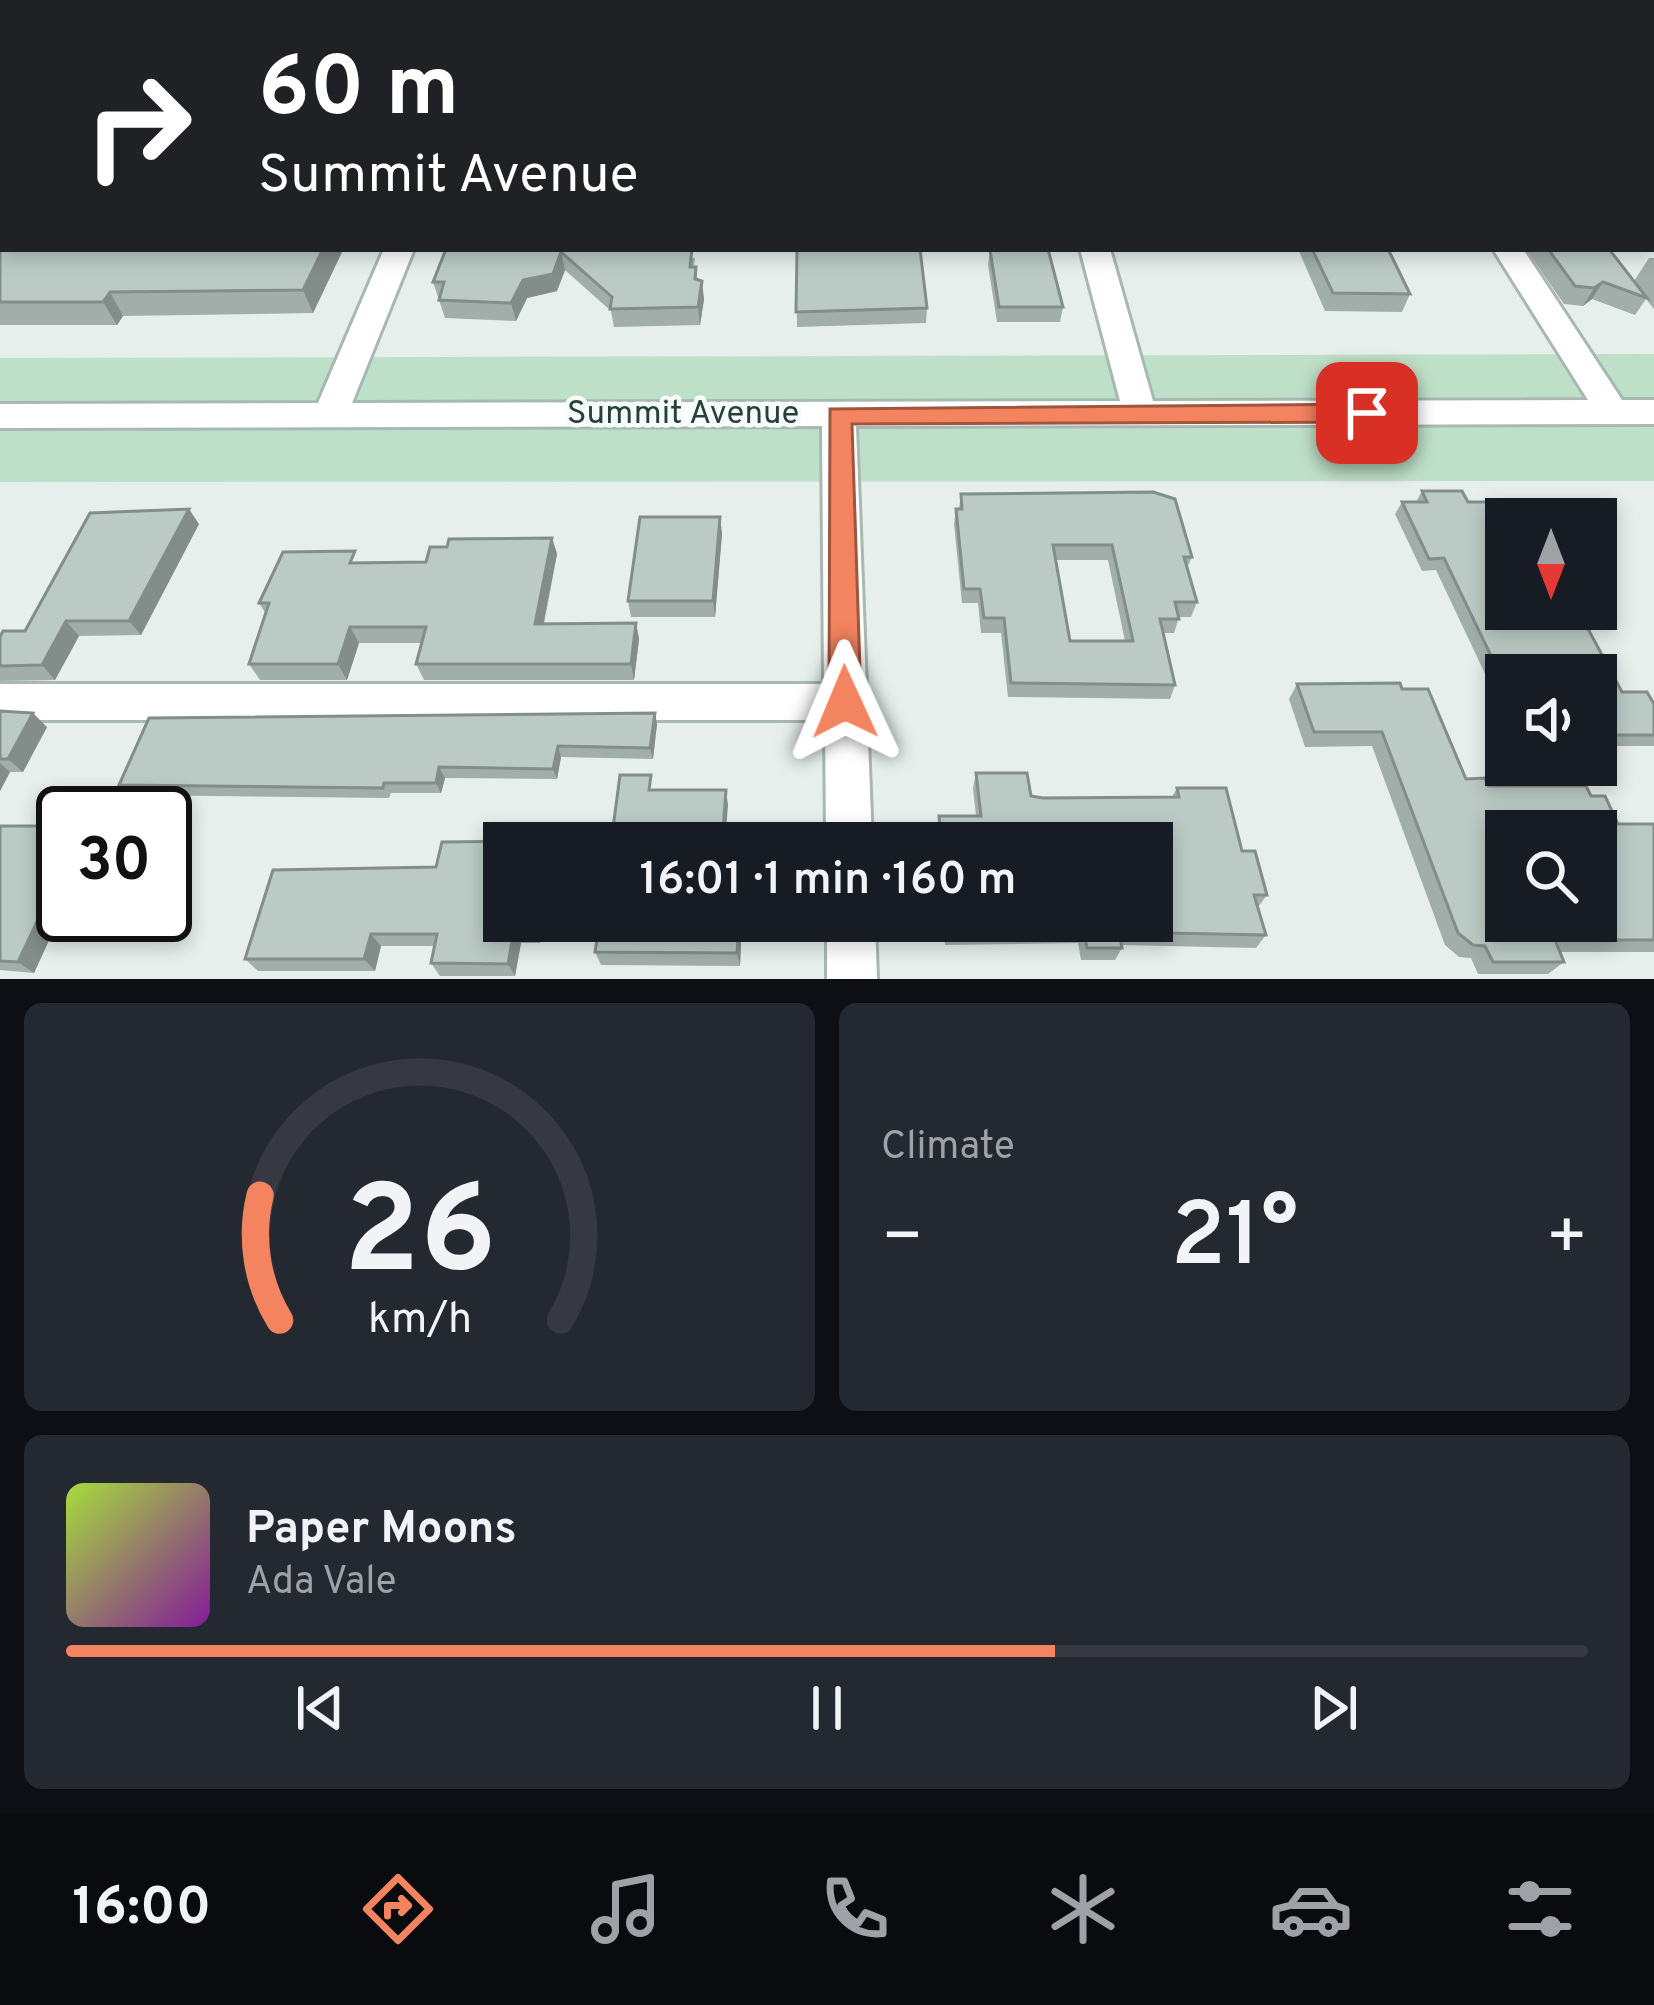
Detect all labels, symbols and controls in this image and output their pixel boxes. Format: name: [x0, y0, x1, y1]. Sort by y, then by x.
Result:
text: 60 m: [258, 39, 459, 145]
icon: right: [60, 48, 216, 204]
text: Summit Avenue: [258, 143, 638, 212]
pin: [1316, 362, 1418, 464]
icon: arrive: [1334, 380, 1400, 446]
street label: Summit Avenue: [567, 394, 799, 436]
north arrow: [1485, 498, 1617, 630]
map controls: [1485, 498, 1617, 942]
position arrow: [782, 639, 908, 765]
button: sound: [1485, 654, 1617, 786]
speed limit sign: 30: [36, 786, 192, 942]
button: search: [1485, 810, 1617, 942]
text: 16:01 · 1 min · 160 m: [639, 853, 1017, 910]
text: Climate: [881, 1124, 1015, 1173]
text: 26: [343, 1159, 496, 1317]
text: 21°: [1171, 1184, 1298, 1297]
text: −: [881, 1199, 924, 1282]
text: +: [1545, 1199, 1588, 1282]
text: km/h: [367, 1294, 472, 1348]
text: Paper Moons: [246, 1502, 517, 1559]
text: Ada Vale: [246, 1559, 397, 1608]
icon: previous: [287, 1675, 353, 1741]
icon: pause: [794, 1675, 860, 1741]
icon: next: [1301, 1675, 1367, 1741]
icon: directions: [356, 1867, 440, 1951]
icon: music: [584, 1867, 668, 1951]
icon: phone: [813, 1867, 897, 1951]
icon: climate: [1041, 1867, 1125, 1951]
icon: car: [1269, 1867, 1353, 1951]
icon: filters: [1498, 1867, 1582, 1951]
text: 16:00: [72, 1875, 211, 1944]

